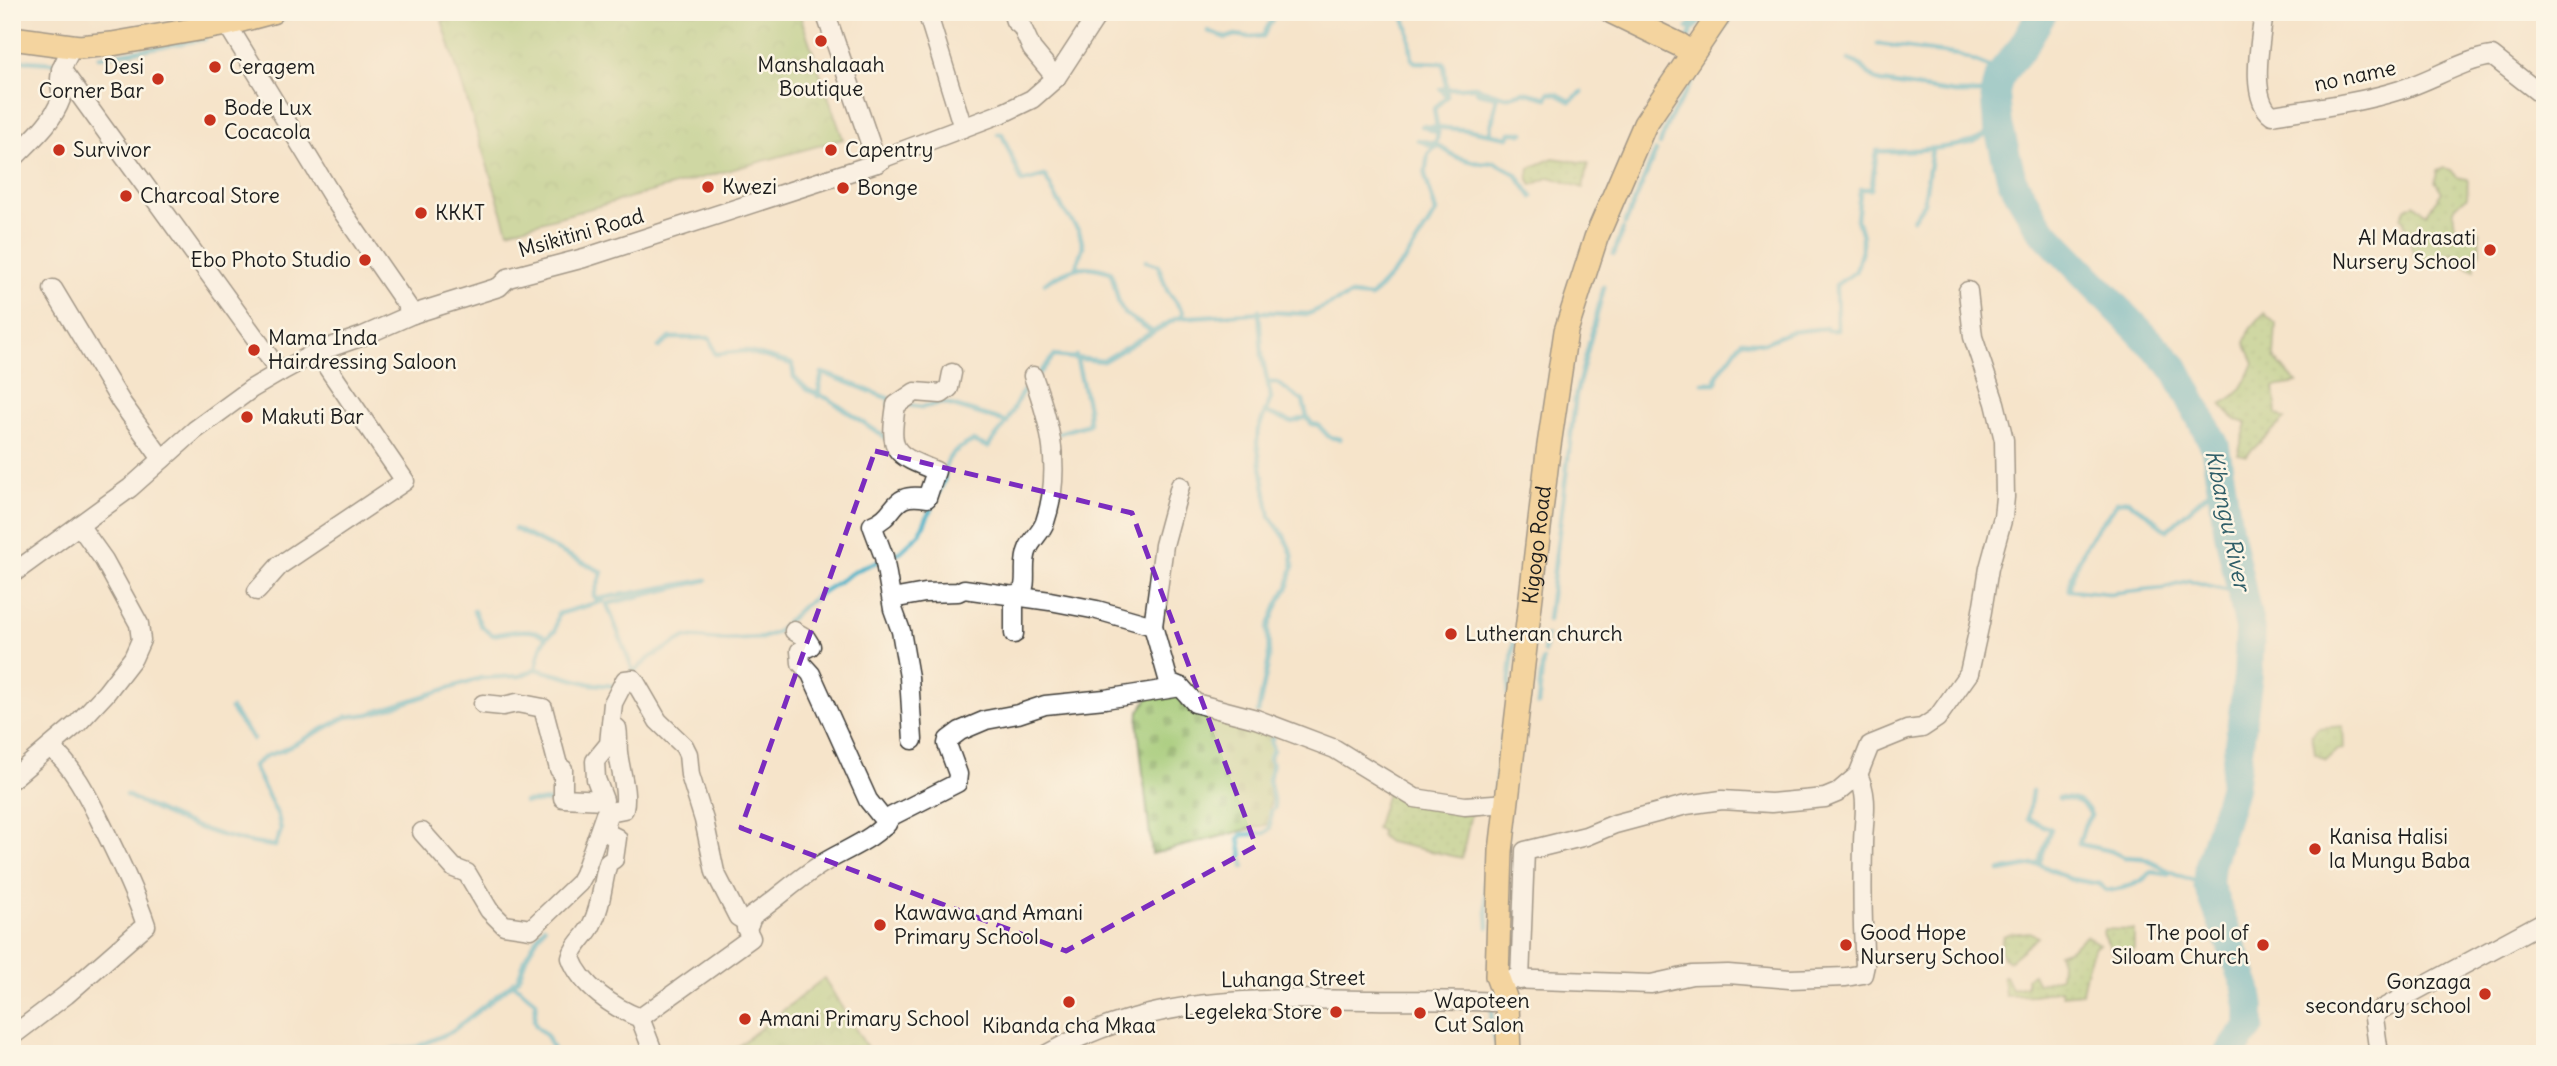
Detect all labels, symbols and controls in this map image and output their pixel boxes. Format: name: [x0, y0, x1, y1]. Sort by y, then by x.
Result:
marker: Manshalaaah Boutique: [813, 33, 829, 49]
place label: Manshalaaah Boutique: [757, 51, 885, 102]
place label: Desi Corner Bar: [39, 53, 144, 104]
place label: Ceragem: [229, 53, 315, 80]
street label: no name: [2312, 54, 2398, 97]
marker: Ceragem: [207, 59, 223, 75]
marker: Desi Corner Bar: [150, 71, 166, 87]
place label: Bode Lux Cocacola: [224, 94, 312, 145]
marker: Bode Lux Cocacola: [202, 112, 218, 128]
place label: Survivor: [73, 136, 151, 163]
place label: Capentry: [845, 136, 933, 163]
marker: Survivor: [51, 142, 67, 158]
marker: Capentry: [823, 142, 839, 158]
place label: Kwezi: [722, 173, 777, 200]
place label: Bonge: [857, 174, 918, 201]
marker: Kwezi: [700, 179, 716, 195]
marker: Bonge: [835, 180, 851, 196]
place label: Charcoal Store: [140, 182, 280, 209]
marker: Charcoal Store: [118, 188, 134, 204]
place label: KKKT: [435, 199, 485, 226]
street label: Msikitini Road: [515, 202, 647, 263]
marker: KKKT: [413, 205, 429, 221]
place label: Al Madrasati Nursery School: [2332, 224, 2476, 275]
marker: Al Madrasati Nursery School: [2482, 242, 2498, 258]
place label: Ebo Photo Studio: [191, 246, 351, 273]
marker: Ebo Photo Studio: [357, 252, 373, 268]
place label: Mama Inda Hairdressing Saloon: [268, 324, 457, 375]
marker: Mama Inda Hairdressing Saloon: [246, 342, 262, 358]
place label: Makuti Bar: [261, 403, 364, 430]
marker: Makuti Bar: [239, 409, 255, 425]
water label: Kibangu River: [2199, 447, 2258, 595]
street label: Kigogo Road: [1516, 484, 1557, 606]
place label: Lutheran church: [1465, 620, 1623, 647]
marker: Lutheran church: [1443, 626, 1459, 642]
place label: Kanisa Halisi la Mungu Baba: [2329, 823, 2470, 874]
marker: Kanisa Halisi la Mungu Baba: [2307, 841, 2323, 857]
place label: Kawawa and Amani Primary School: [894, 899, 1083, 950]
marker: Kawawa and Amani Primary School: [872, 917, 888, 933]
place label: Good Hope Nursery School: [1860, 919, 2004, 970]
place label: The pool of Siloam Church: [2111, 919, 2250, 970]
marker: Good Hope Nursery School: [1838, 937, 1854, 953]
marker: The pool of Siloam Church: [2255, 937, 2271, 953]
street label: Luhanga Street: [1221, 964, 1365, 993]
place label: Gonzaga secondary school: [2305, 968, 2471, 1019]
marker: Gonzaga secondary school: [2477, 986, 2493, 1002]
place label: Wapoteen Cut Salon: [1434, 987, 1530, 1038]
marker: Kibanda cha Mkaa: [1061, 994, 1077, 1010]
place label: Legeleka Store: [1184, 998, 1322, 1025]
marker: Legeleka Store: [1328, 1004, 1344, 1020]
place label: Amani Primary School: [759, 1005, 969, 1032]
marker: Wapoteen Cut Salon: [1412, 1005, 1428, 1021]
marker: Amani Primary School: [737, 1011, 753, 1027]
place label: Kibanda cha Mkaa: [982, 1012, 1156, 1039]

